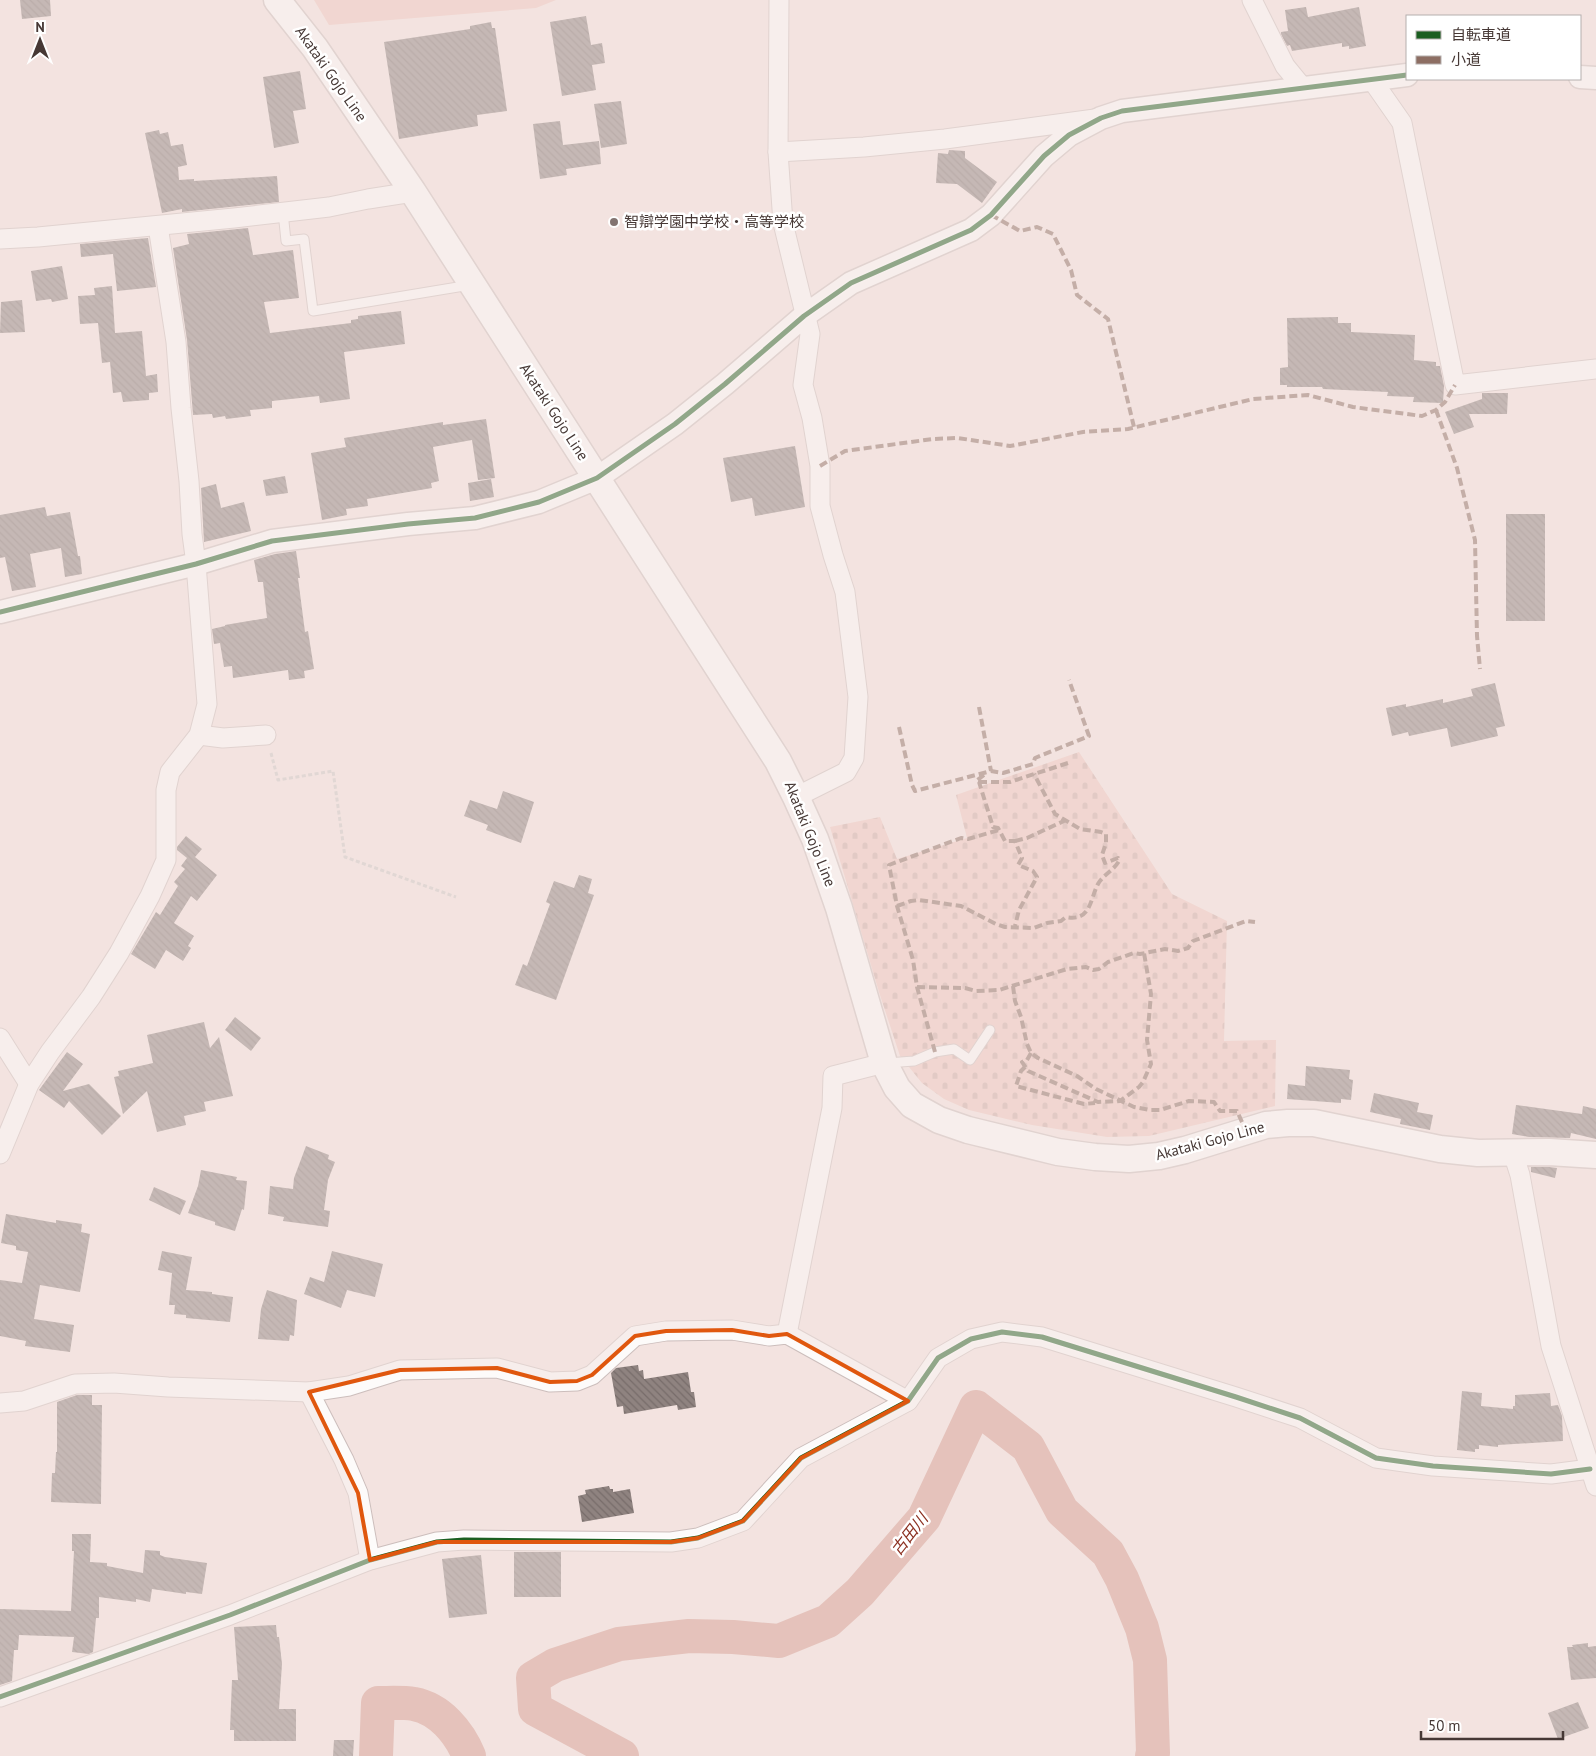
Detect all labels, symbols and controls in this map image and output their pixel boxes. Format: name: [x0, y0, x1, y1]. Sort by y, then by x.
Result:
north arrow: [15, 15, 65, 65]
legend: [1406, 15, 1581, 80]
text: N: [35, 18, 45, 36]
street label: Akataki Gojo Line: [292, 22, 371, 125]
text: 自転車道: [1451, 25, 1511, 44]
text: 小道: [1451, 50, 1481, 69]
place label: 智辯学園中学校・高等学校: [624, 212, 804, 231]
marker: 智辯学園中学校・高等学校: [608, 216, 620, 228]
street label: Akataki Gojo Line: [516, 360, 593, 464]
street label: Akataki Gojo Line: [781, 778, 840, 889]
street label: Akataki Gojo Line: [1153, 1117, 1266, 1164]
water label: 古田川: [886, 1507, 933, 1559]
scale bar: [1421, 1708, 1564, 1740]
text: 50 m: [1428, 1716, 1461, 1735]

